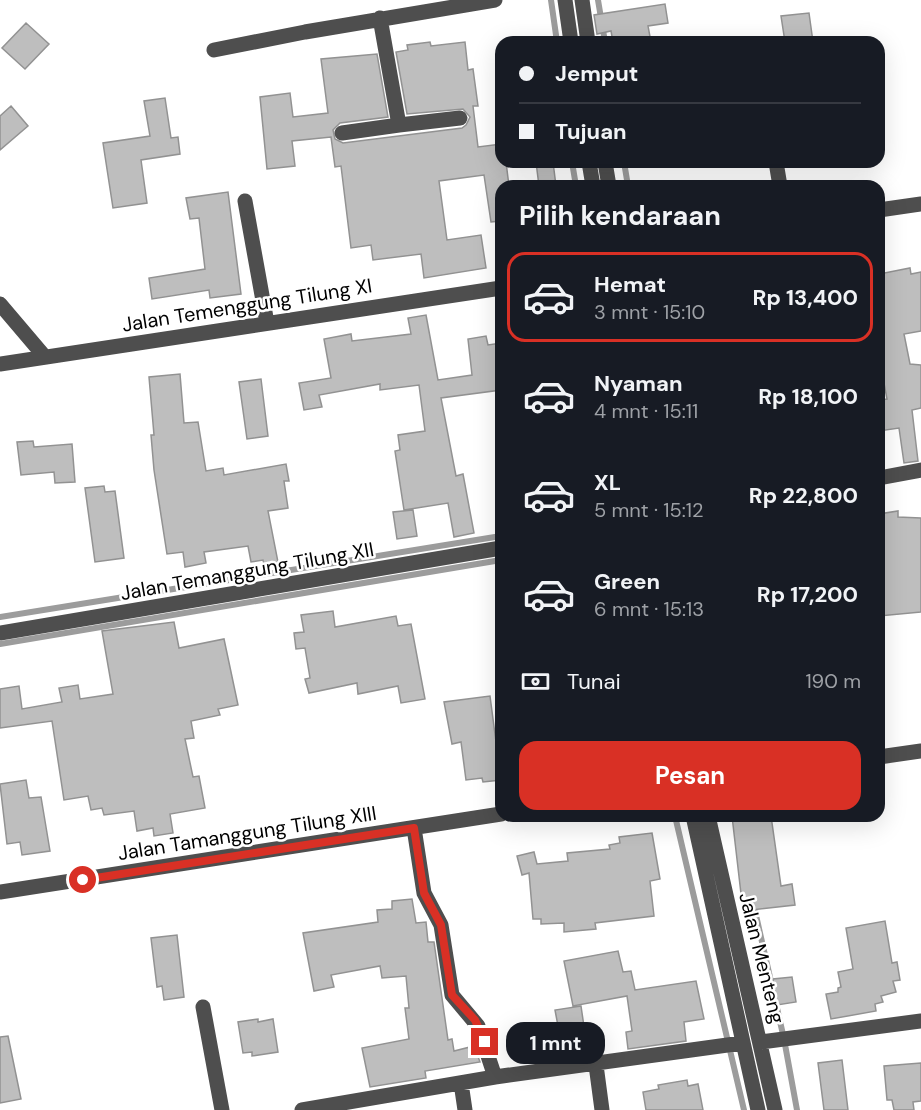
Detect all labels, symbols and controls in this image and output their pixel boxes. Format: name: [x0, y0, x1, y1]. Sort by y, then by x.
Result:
text: Jemput: [555, 59, 638, 88]
text: Tujuan: [555, 117, 627, 146]
text: Pilih kendaraan: [519, 198, 721, 233]
icon: car: [522, 270, 576, 324]
text: Hemat: [594, 270, 666, 299]
street label: Jalan Temenggung Tilung XI: [120, 272, 374, 338]
text: Rp 13,400: [753, 283, 858, 312]
text: 3 mnt · 15:10: [594, 299, 705, 325]
icon: car: [522, 369, 576, 423]
text: Nyaman: [594, 369, 683, 398]
text: Rp 18,100: [758, 382, 858, 411]
text: 4 mnt · 15:11: [594, 398, 698, 424]
icon: car: [522, 468, 576, 522]
text: XL: [594, 468, 621, 497]
text: Rp 22,800: [749, 481, 858, 510]
text: 5 mnt · 15:12: [594, 497, 704, 523]
street label: Jalan Temanggung Tilung XII: [118, 536, 376, 606]
icon: car: [522, 567, 576, 621]
text: Green: [594, 567, 660, 596]
text: Rp 17,200: [757, 580, 858, 609]
text: 6 mnt · 15:13: [594, 596, 704, 622]
icon: cash: [519, 665, 552, 698]
text: Tunai: [567, 667, 621, 696]
text: 190 m: [805, 668, 861, 694]
button: Pesan: [519, 741, 861, 810]
street label: Jalan Tamanggung Tilung XIII: [116, 800, 378, 866]
route start: [69, 866, 96, 893]
street label: Jalan Menteng: [733, 890, 791, 1026]
callout: 1 mnt: [506, 1021, 605, 1063]
route end: [471, 1028, 498, 1055]
text: 1 mnt: [530, 1030, 581, 1056]

